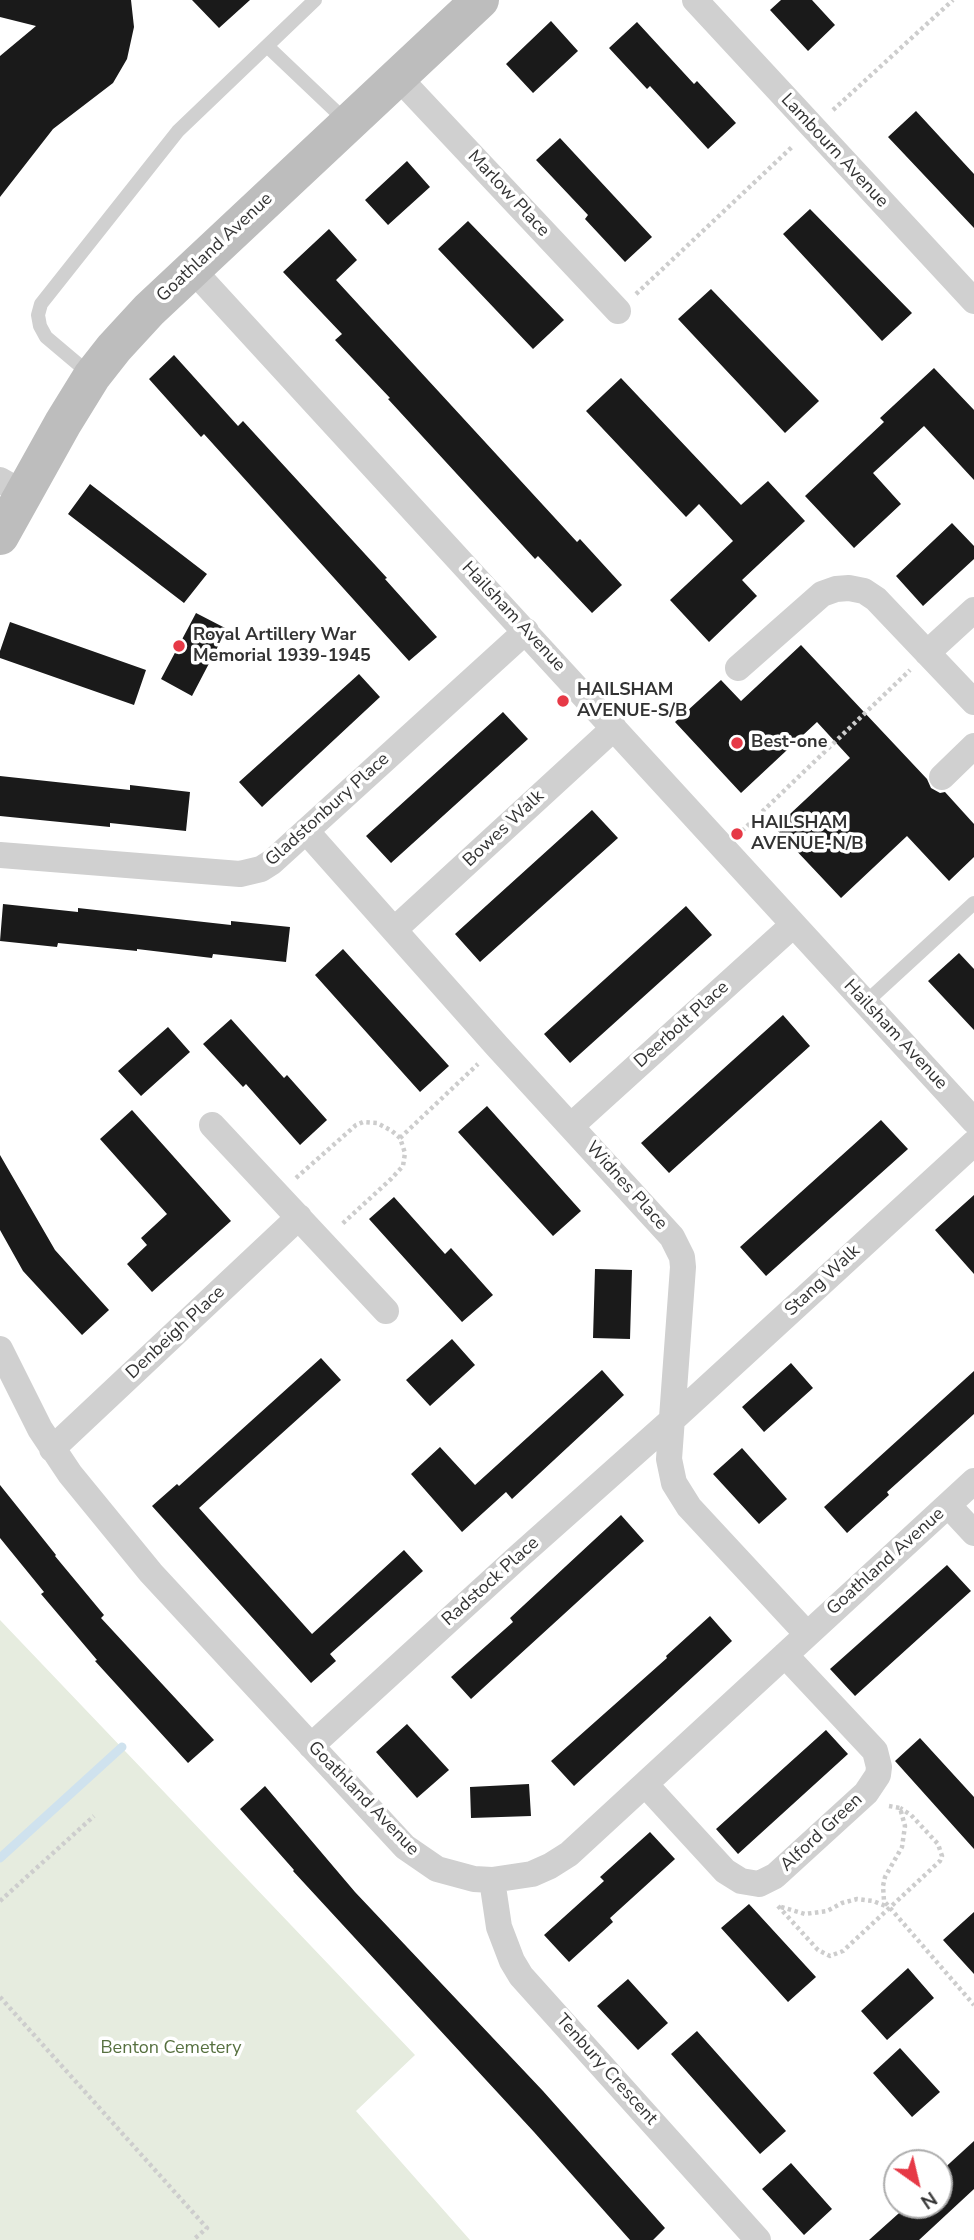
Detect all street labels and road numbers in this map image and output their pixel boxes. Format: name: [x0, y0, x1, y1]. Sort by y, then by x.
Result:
street label: Lambourn Avenue: [776, 90, 892, 212]
street label: Marlow Place: [463, 146, 553, 242]
street label: Goathland Avenue: [153, 189, 277, 307]
street label: Hailsham Avenue: [457, 558, 569, 676]
street label: Gladstonbury Place: [262, 749, 394, 871]
street label: Bowes Walk: [459, 786, 549, 872]
street label: Hailsham Avenue: [839, 976, 951, 1094]
street label: Deerbolt Place: [630, 977, 734, 1073]
street label: Widnes Place: [581, 1137, 671, 1235]
street label: Stang Walk: [781, 1241, 865, 1321]
street label: Denbeigh Place: [122, 1282, 230, 1384]
street label: Goathland Avenue: [823, 1504, 949, 1620]
street label: Radstock Place: [438, 1533, 544, 1631]
street label: Goathland Avenue: [303, 1737, 423, 1861]
street label: Alford Green: [776, 1790, 868, 1876]
street label: Tenbury Crescent: [551, 2010, 661, 2130]

